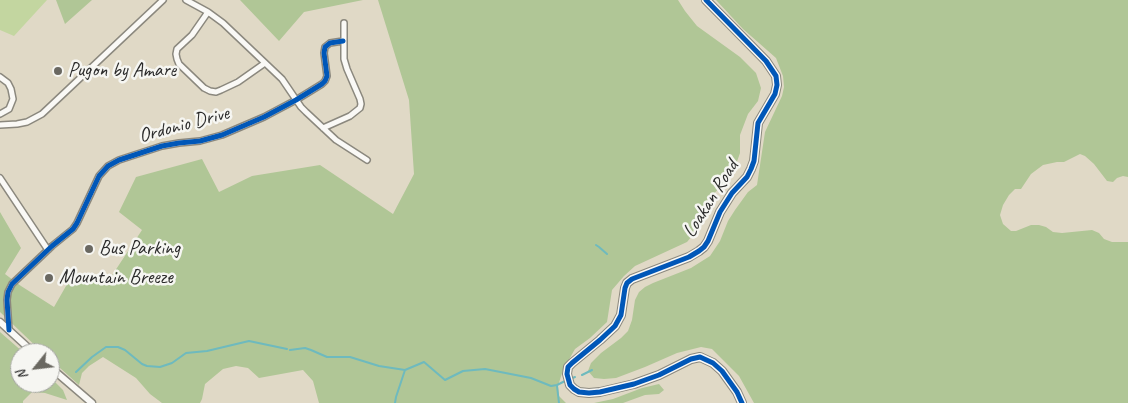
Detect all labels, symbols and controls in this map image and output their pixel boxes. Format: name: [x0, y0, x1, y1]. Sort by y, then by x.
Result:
place label: Pugon by Amare: [68, 59, 176, 83]
marker: Pugon by Amare: [52, 65, 64, 77]
street label: Ordonio Drive: [136, 101, 232, 149]
street label: Loakan Road: [678, 156, 744, 242]
place label: Bus Parking: [99, 237, 180, 261]
marker: Bus Parking: [83, 243, 95, 255]
place label: Mountain Breeze: [59, 266, 173, 290]
marker: Mountain Breeze: [43, 272, 55, 284]
north arrow: [10, 343, 60, 393]
text: N: [13, 367, 32, 383]

